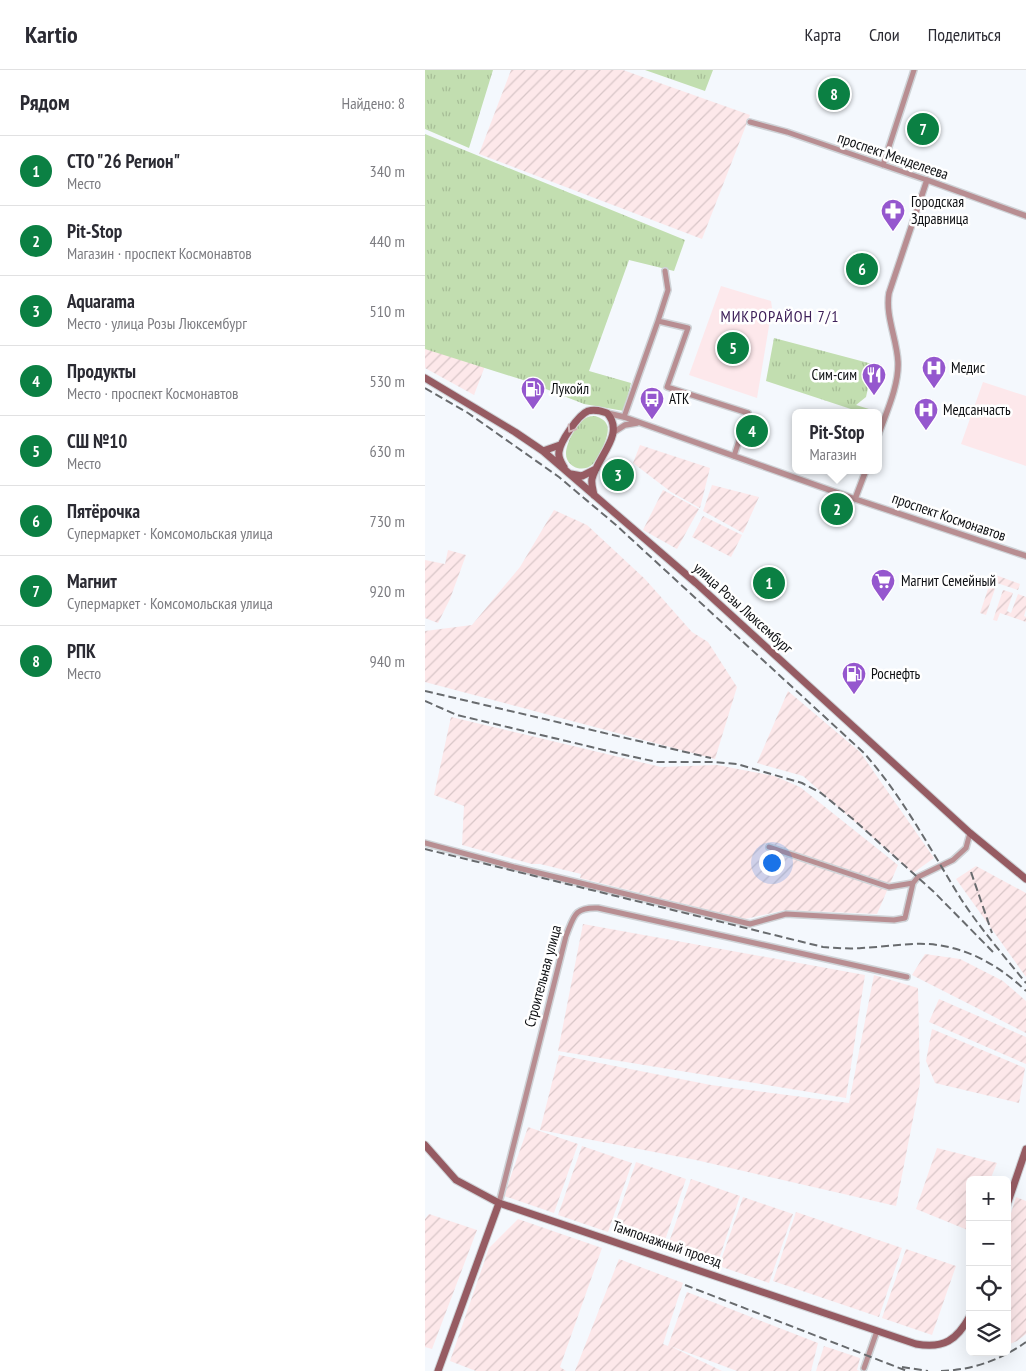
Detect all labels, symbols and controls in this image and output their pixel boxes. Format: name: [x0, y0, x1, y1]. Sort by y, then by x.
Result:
text: Kartio: [25, 19, 78, 50]
text: Карта: [804, 23, 841, 46]
text: Слои: [869, 23, 900, 46]
text: Поделиться: [928, 23, 1001, 46]
pin: 8: [818, 75, 850, 113]
text: Рядом: [20, 89, 70, 116]
text: Найдено: 8: [342, 93, 405, 113]
pin: 7: [907, 110, 939, 148]
street label: проспект Менделеева: [835, 128, 951, 183]
text: СТО "26 Регион": [67, 149, 180, 173]
text: 1: [32, 161, 40, 181]
text: 340 m: [370, 161, 405, 181]
text: Место: [67, 173, 101, 193]
place label: Городская Здравница: [911, 192, 968, 228]
pharmacy icon: Городская Здравница: [880, 198, 906, 232]
text: Pit-Stop: [67, 219, 122, 243]
text: 2: [32, 231, 40, 251]
text: 440 m: [370, 231, 405, 251]
text: Магазин · проспект Космонавтов: [67, 243, 252, 263]
pin: 6: [846, 250, 878, 288]
text: Aquarama: [67, 289, 135, 313]
text: 3: [32, 301, 40, 321]
text: 510 m: [370, 301, 405, 321]
district label: МИКРОРАЙОН 7/1: [720, 306, 840, 326]
text: Место · улица Розы Люксембург: [67, 313, 247, 333]
pin: 5: [717, 329, 749, 367]
hospital icon: Медис: [921, 355, 947, 389]
place label: Медис: [951, 358, 986, 377]
text: Продукты: [67, 359, 136, 383]
restaurant icon: Сим-сим: [861, 362, 887, 396]
place label: Сим-сим: [812, 365, 857, 384]
text: 4: [32, 371, 40, 391]
text: 530 m: [370, 371, 405, 391]
fuel station icon: Лукойл: [520, 376, 546, 410]
place label: Лукойл: [550, 379, 589, 398]
text: Место · проспект Космонавтов: [67, 383, 239, 403]
bus stop icon: АТК: [639, 386, 665, 420]
place label: АТК: [669, 389, 690, 408]
hospital icon: Медсанчасть: [913, 397, 939, 431]
place label: Медсанчасть: [943, 400, 1011, 419]
popup: [792, 409, 882, 474]
pin: 4: [736, 412, 768, 450]
text: Pit-Stop: [809, 420, 865, 444]
one-way arrow: [568, 423, 577, 433]
text: СШ №10: [67, 429, 127, 453]
text: 5: [32, 441, 40, 461]
text: 630 m: [370, 441, 405, 461]
text: Магазин: [809, 444, 857, 464]
text: Место: [67, 453, 101, 473]
pin: 3: [602, 456, 634, 494]
street label: проспект Космонавтов: [890, 488, 1009, 545]
pin: 2: [821, 490, 853, 528]
text: Пятёрочка: [67, 499, 140, 523]
text: 6: [32, 511, 40, 531]
text: 730 m: [370, 511, 405, 531]
text: Супермаркет · Комсомольская улица: [67, 523, 273, 543]
street label: улица Розы Люксембург: [690, 558, 797, 658]
pin: 1: [753, 564, 785, 602]
supermarket icon: Магнит Семейный: [870, 568, 896, 602]
text: Магнит: [67, 569, 117, 593]
place label: Магнит Семейный: [901, 571, 996, 590]
text: 7: [32, 581, 40, 601]
text: 920 m: [370, 581, 405, 601]
text: Супермаркет · Комсомольская улица: [67, 593, 273, 613]
text: РПК: [67, 639, 96, 663]
text: 8: [32, 651, 40, 671]
text: 940 m: [370, 651, 405, 671]
fuel station icon: Роснефть: [841, 661, 867, 695]
text: Место: [67, 663, 101, 683]
place label: Роснефть: [871, 664, 921, 683]
your location: [759, 850, 785, 876]
street label: Строительная улица: [520, 923, 565, 1029]
map controls: [966, 1176, 1011, 1356]
button: +: [966, 1176, 1011, 1221]
street label: Тампонажный проезд: [610, 1216, 725, 1271]
button: −: [966, 1221, 1011, 1266]
button: locate: [966, 1266, 1011, 1311]
button: layers: [966, 1311, 1011, 1356]

